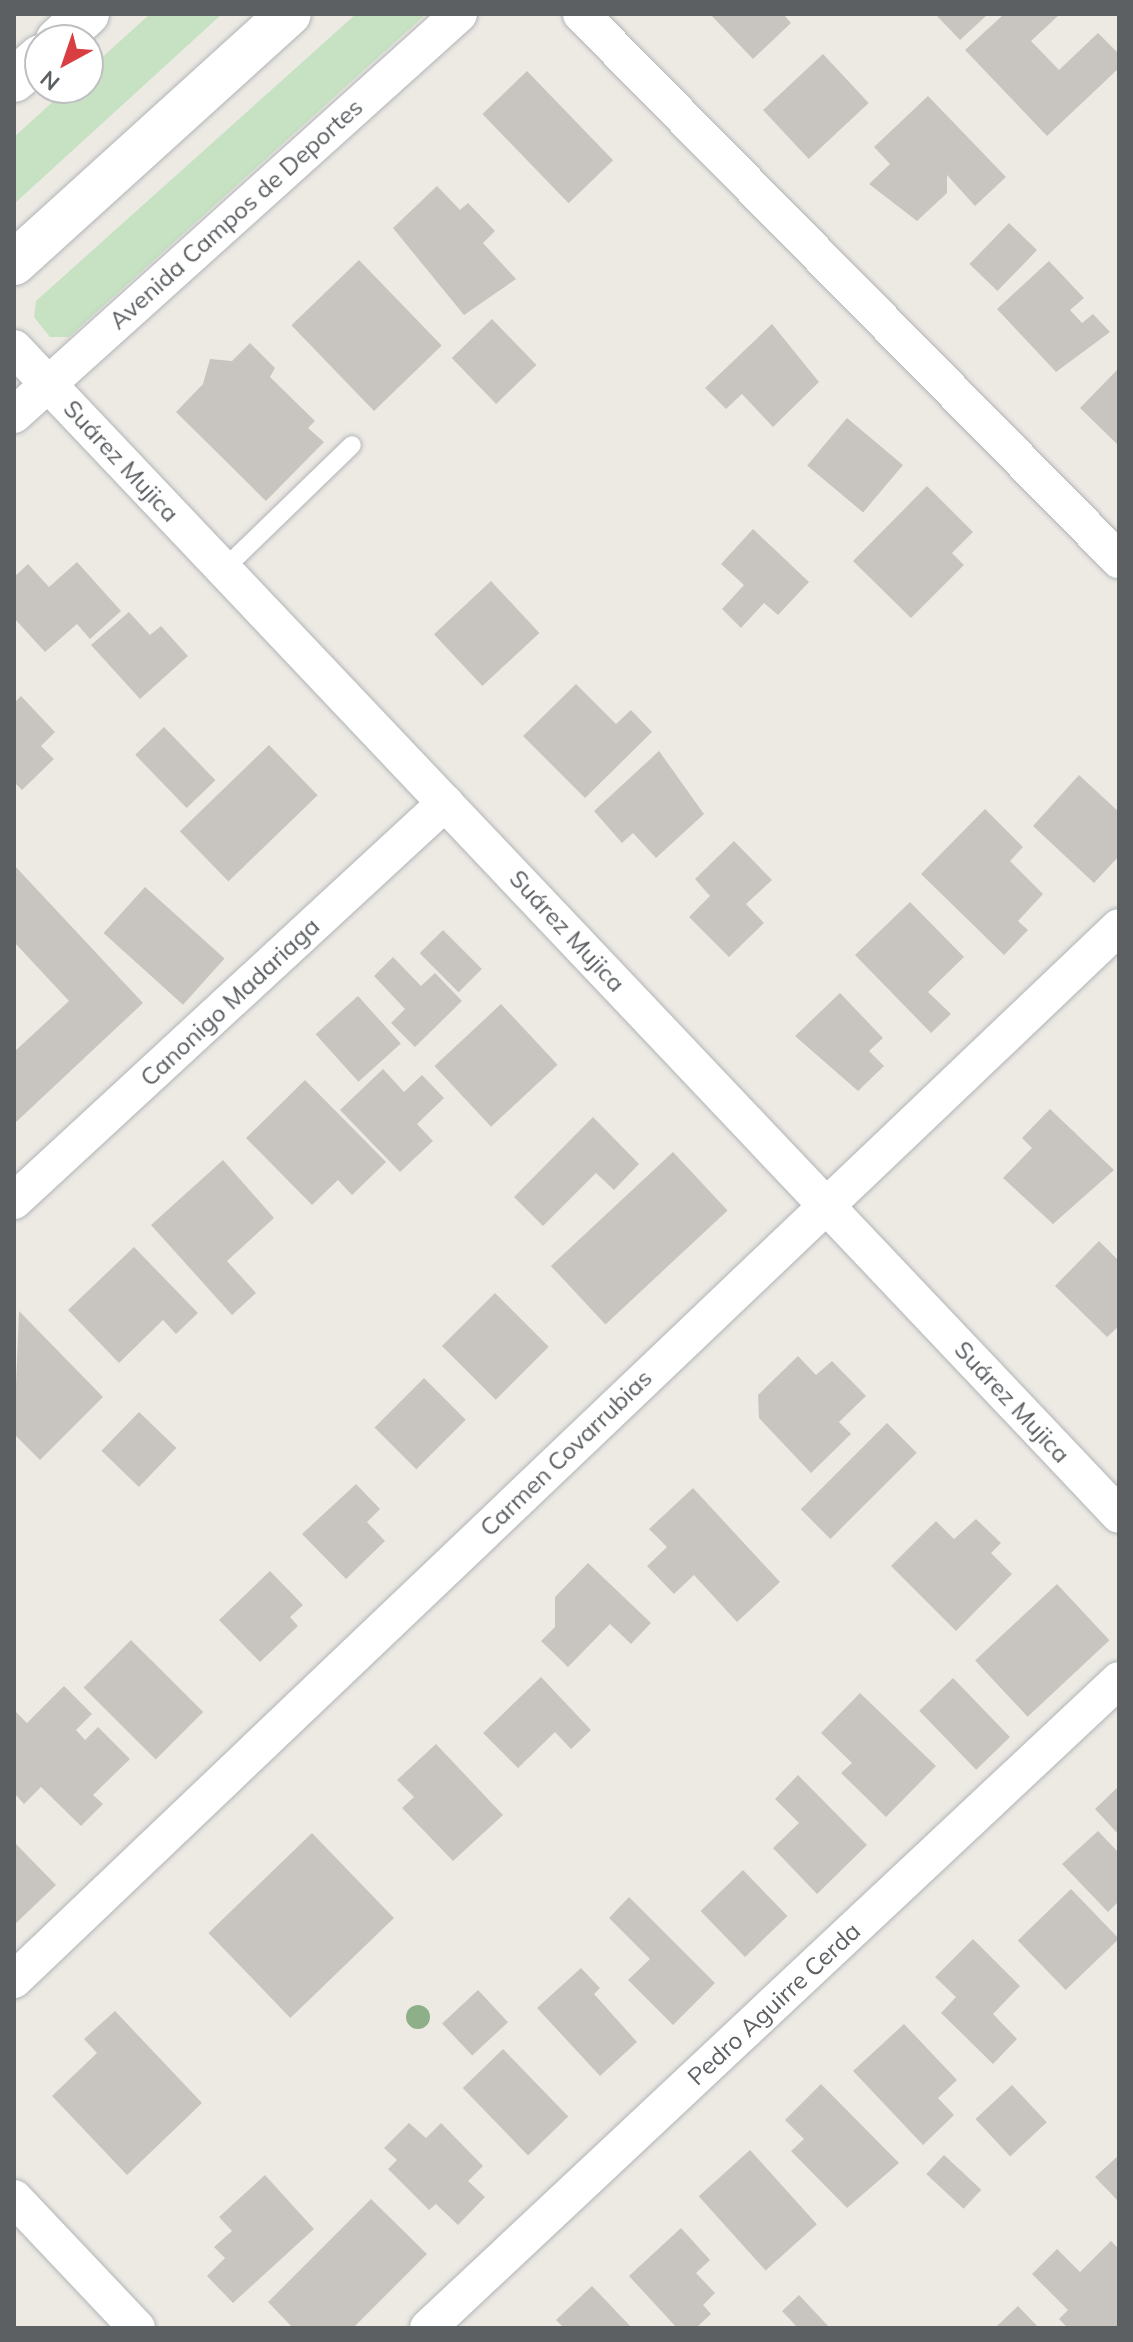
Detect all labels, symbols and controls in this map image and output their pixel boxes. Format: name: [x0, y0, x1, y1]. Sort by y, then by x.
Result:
north arrow: [24, 24, 104, 104]
text: N: [34, 65, 65, 97]
street label: Avenida Campos de Deportes: [104, 93, 368, 335]
street label: Suárez Mujica: [57, 394, 185, 528]
street label: Suárez Mujica: [503, 864, 631, 998]
street label: Canonigo Madariaga: [135, 912, 325, 1092]
street label: Suárez Mujica: [948, 1335, 1076, 1469]
street label: Carmen Covarrubias: [474, 1364, 658, 1542]
street label: Pedro Aguirre Cerda: [682, 1917, 866, 2091]

